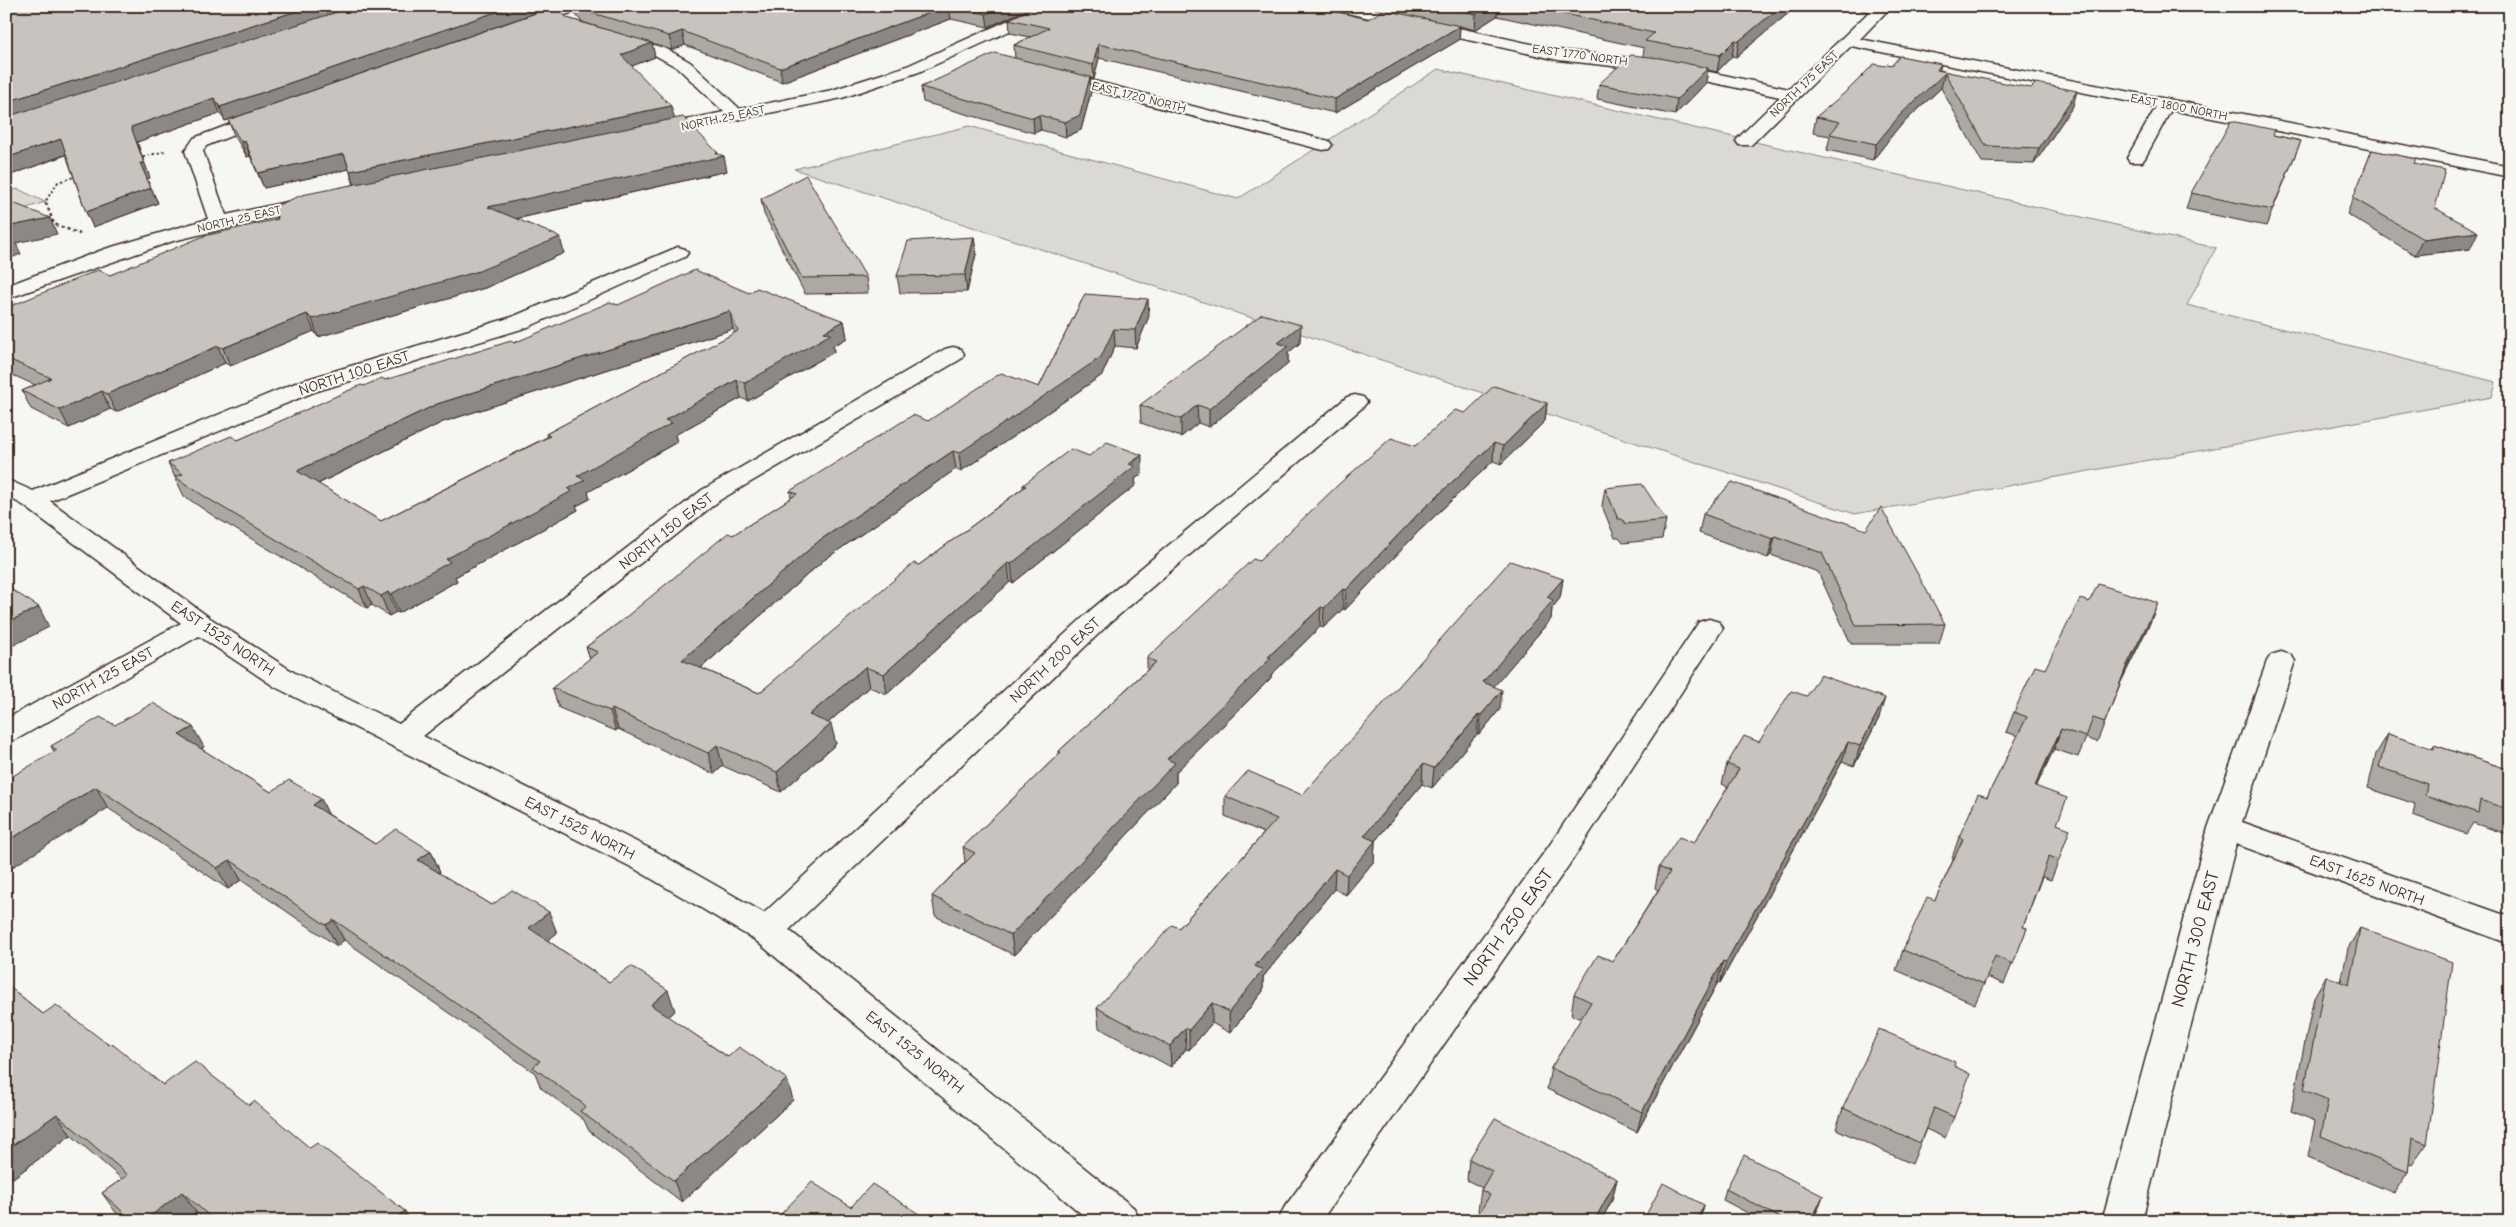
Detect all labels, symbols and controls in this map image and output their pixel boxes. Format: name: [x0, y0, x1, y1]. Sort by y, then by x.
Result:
street label: EAST 1770 NORTH: [1531, 41, 1629, 69]
street label: NORTH 175 EAST: [1767, 47, 1842, 120]
street label: EAST 1720 NORTH: [1090, 78, 1188, 116]
street label: EAST 1800 NORTH: [2129, 91, 2229, 123]
street label: NORTH 25 EAST: [680, 102, 767, 134]
street label: NORTH 25 EAST: [196, 202, 283, 235]
street label: NORTH 100 EAST: [296, 347, 412, 399]
street label: NORTH 150 EAST: [615, 489, 717, 573]
street label: EAST 1525 NORTH: [168, 597, 278, 679]
street label: NORTH 200 EAST: [1006, 613, 1104, 707]
street label: NORTH 125 EAST: [49, 643, 157, 713]
street label: EAST 1525 NORTH: [522, 792, 638, 864]
street label: EAST 1625 NORTH: [2307, 851, 2427, 909]
street label: NORTH 250 EAST: [1459, 864, 1558, 990]
street label: NORTH 300 EAST: [2167, 868, 2224, 1010]
street label: EAST 1525 NORTH: [862, 1007, 968, 1097]

